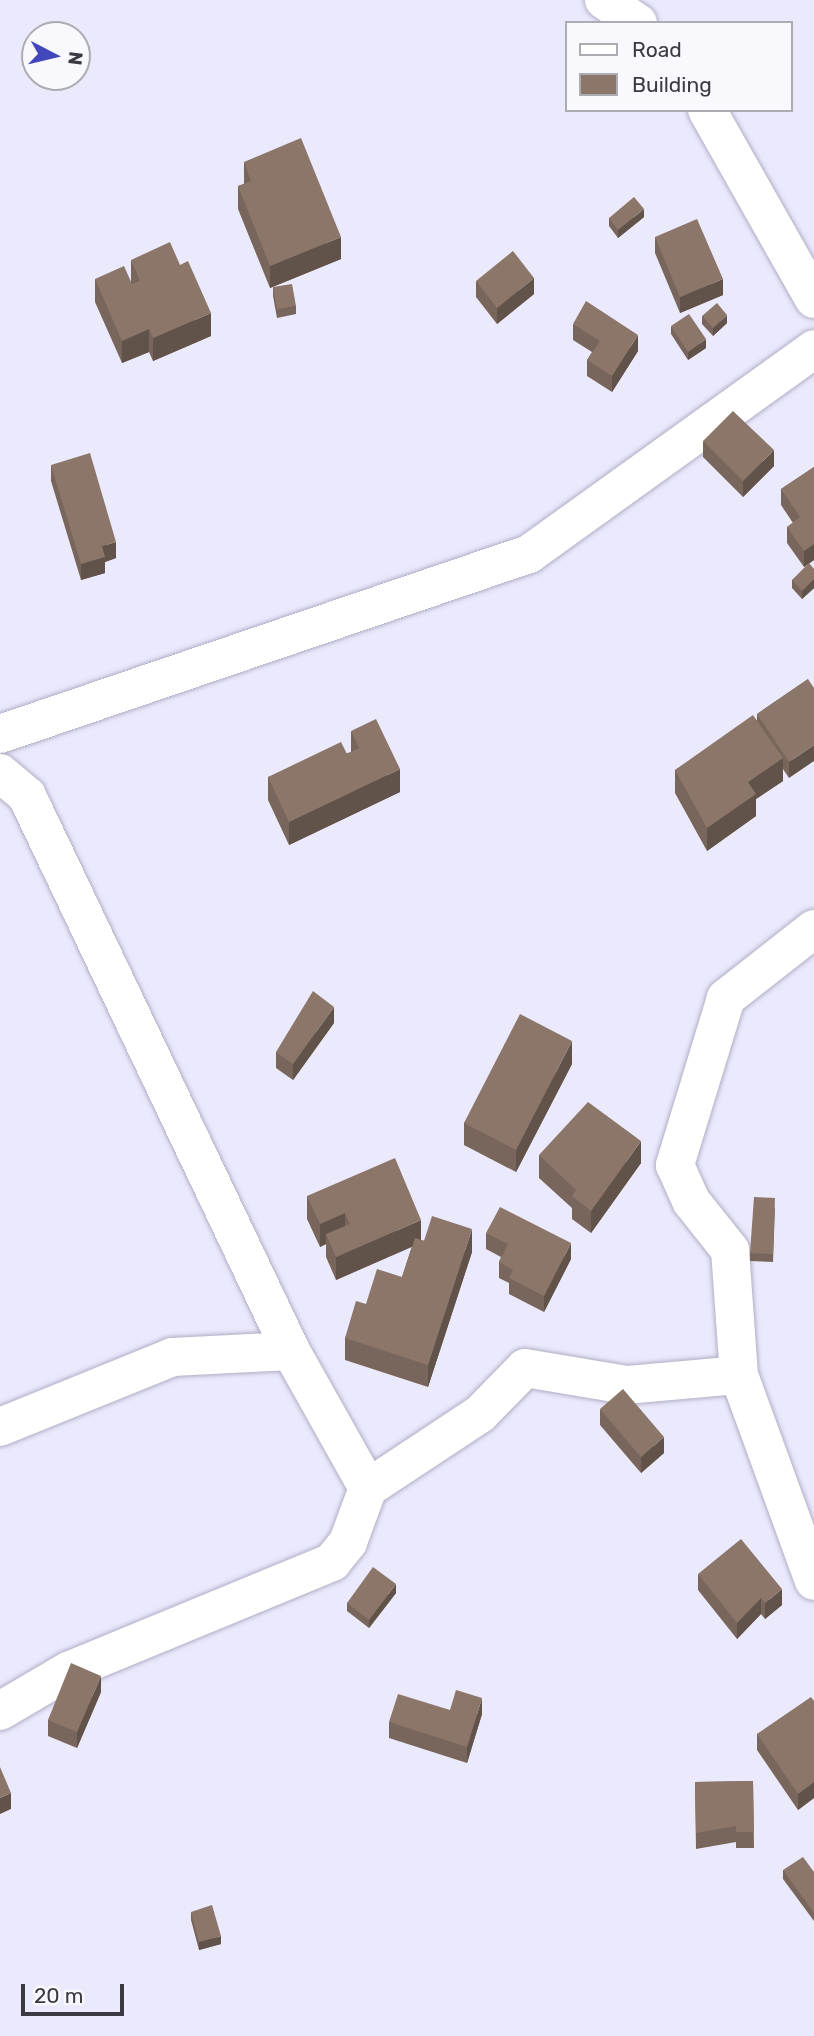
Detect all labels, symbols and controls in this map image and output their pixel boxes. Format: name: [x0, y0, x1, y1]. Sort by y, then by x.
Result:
north arrow: [21, 21, 91, 91]
legend: [566, 21, 793, 112]
text: Road: [632, 37, 682, 62]
text: N: [63, 50, 88, 67]
text: Building: [632, 72, 712, 97]
scale bar: [24, 1969, 128, 2013]
text: 20 m: [34, 1983, 83, 2008]

